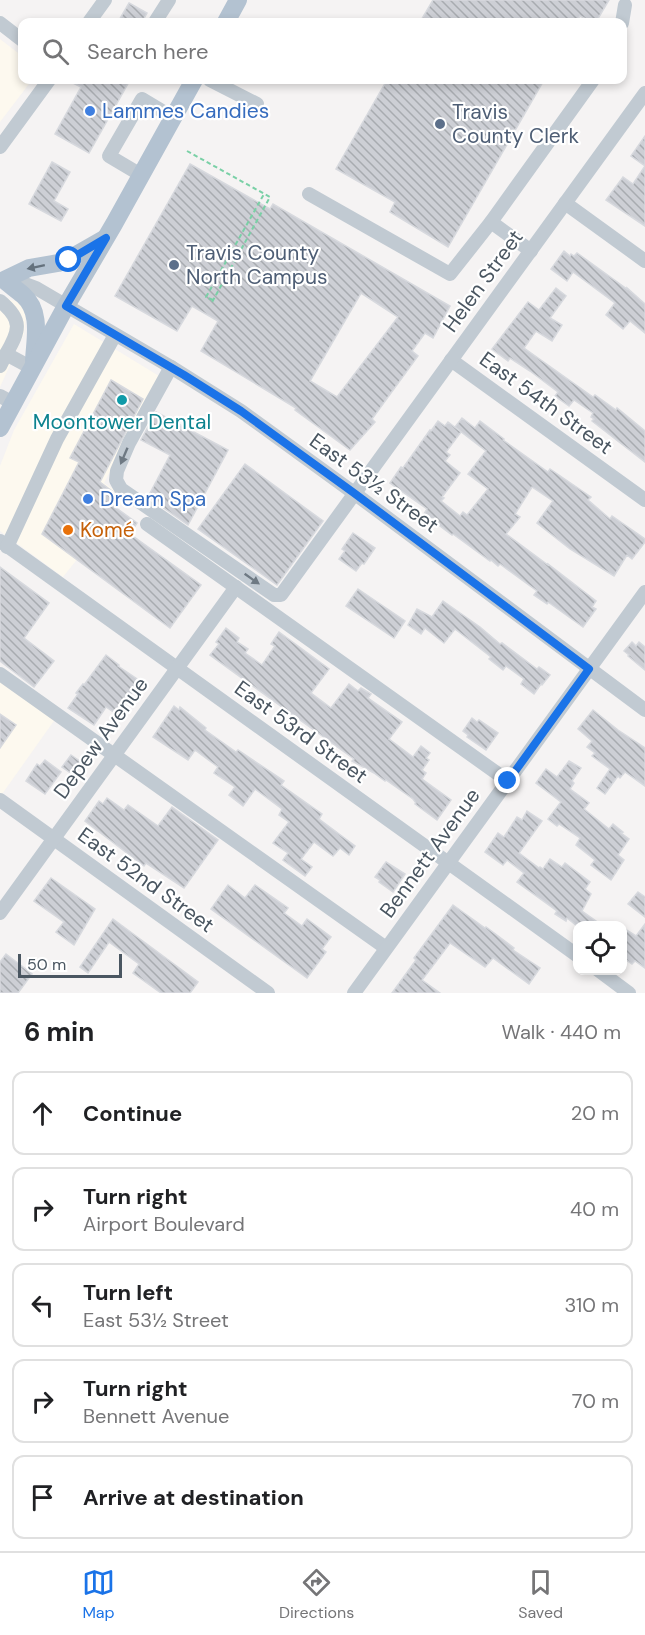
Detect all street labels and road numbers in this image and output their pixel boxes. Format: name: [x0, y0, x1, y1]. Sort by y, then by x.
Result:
street label: Helen Street: [436, 224, 530, 338]
street label: East 54th Street: [474, 345, 618, 461]
street label: East 53½ Street: [304, 427, 444, 539]
street label: Depew Avenue: [47, 671, 155, 804]
street label: East 53rd Street: [229, 674, 373, 790]
street label: Bennett Avenue: [374, 783, 487, 923]
street label: East 52nd Street: [72, 821, 220, 939]

